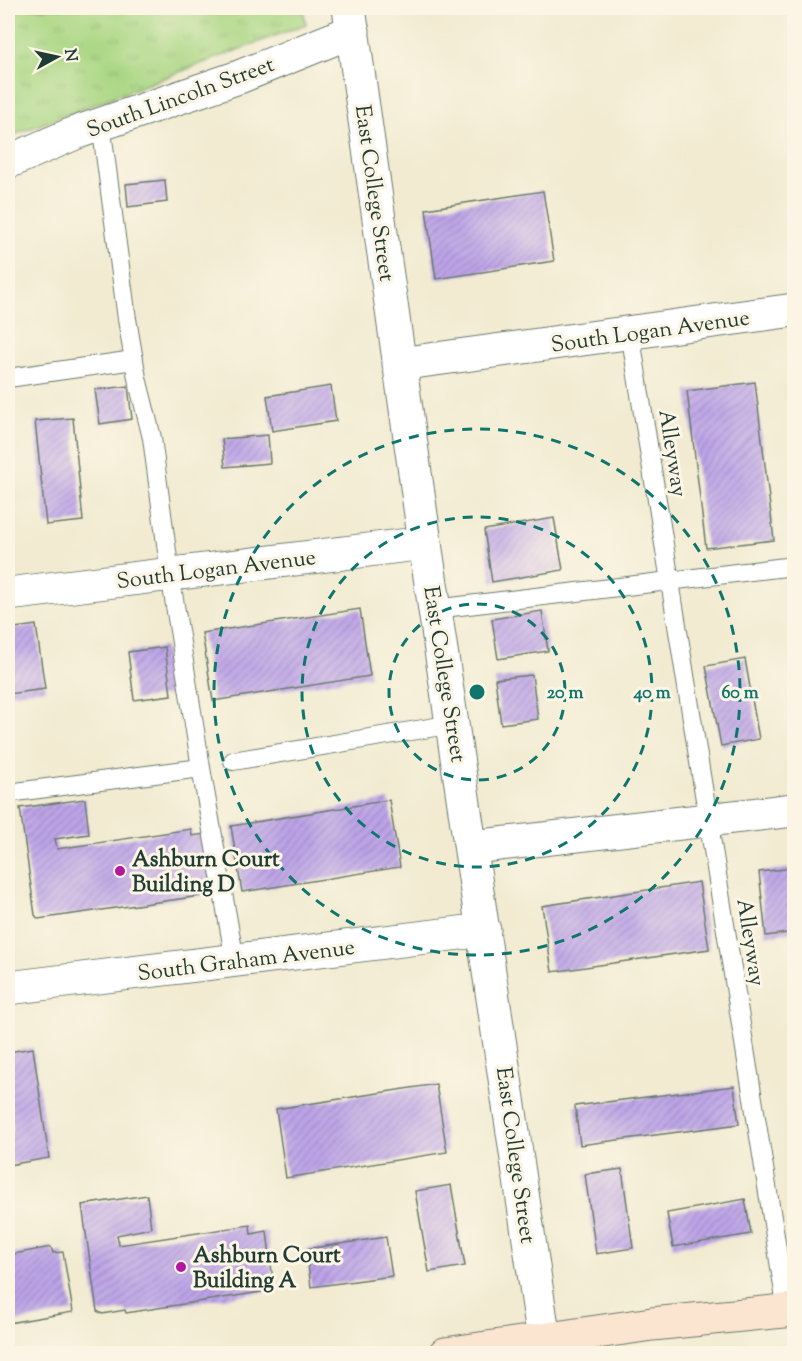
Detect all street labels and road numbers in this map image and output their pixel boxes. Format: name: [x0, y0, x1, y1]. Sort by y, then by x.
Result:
street label: South Lincoln Street: [83, 50, 280, 148]
street label: East College Street: [345, 103, 401, 284]
street label: South Logan Avenue: [549, 303, 752, 363]
street label: Alleyway: [648, 407, 694, 499]
street label: South Logan Avenue: [115, 543, 318, 599]
street label: East College Street: [413, 584, 473, 765]
street label: Alleyway: [726, 896, 772, 988]
street label: South Graham Avenue: [136, 933, 357, 991]
street label: East College Street: [486, 1065, 542, 1246]

